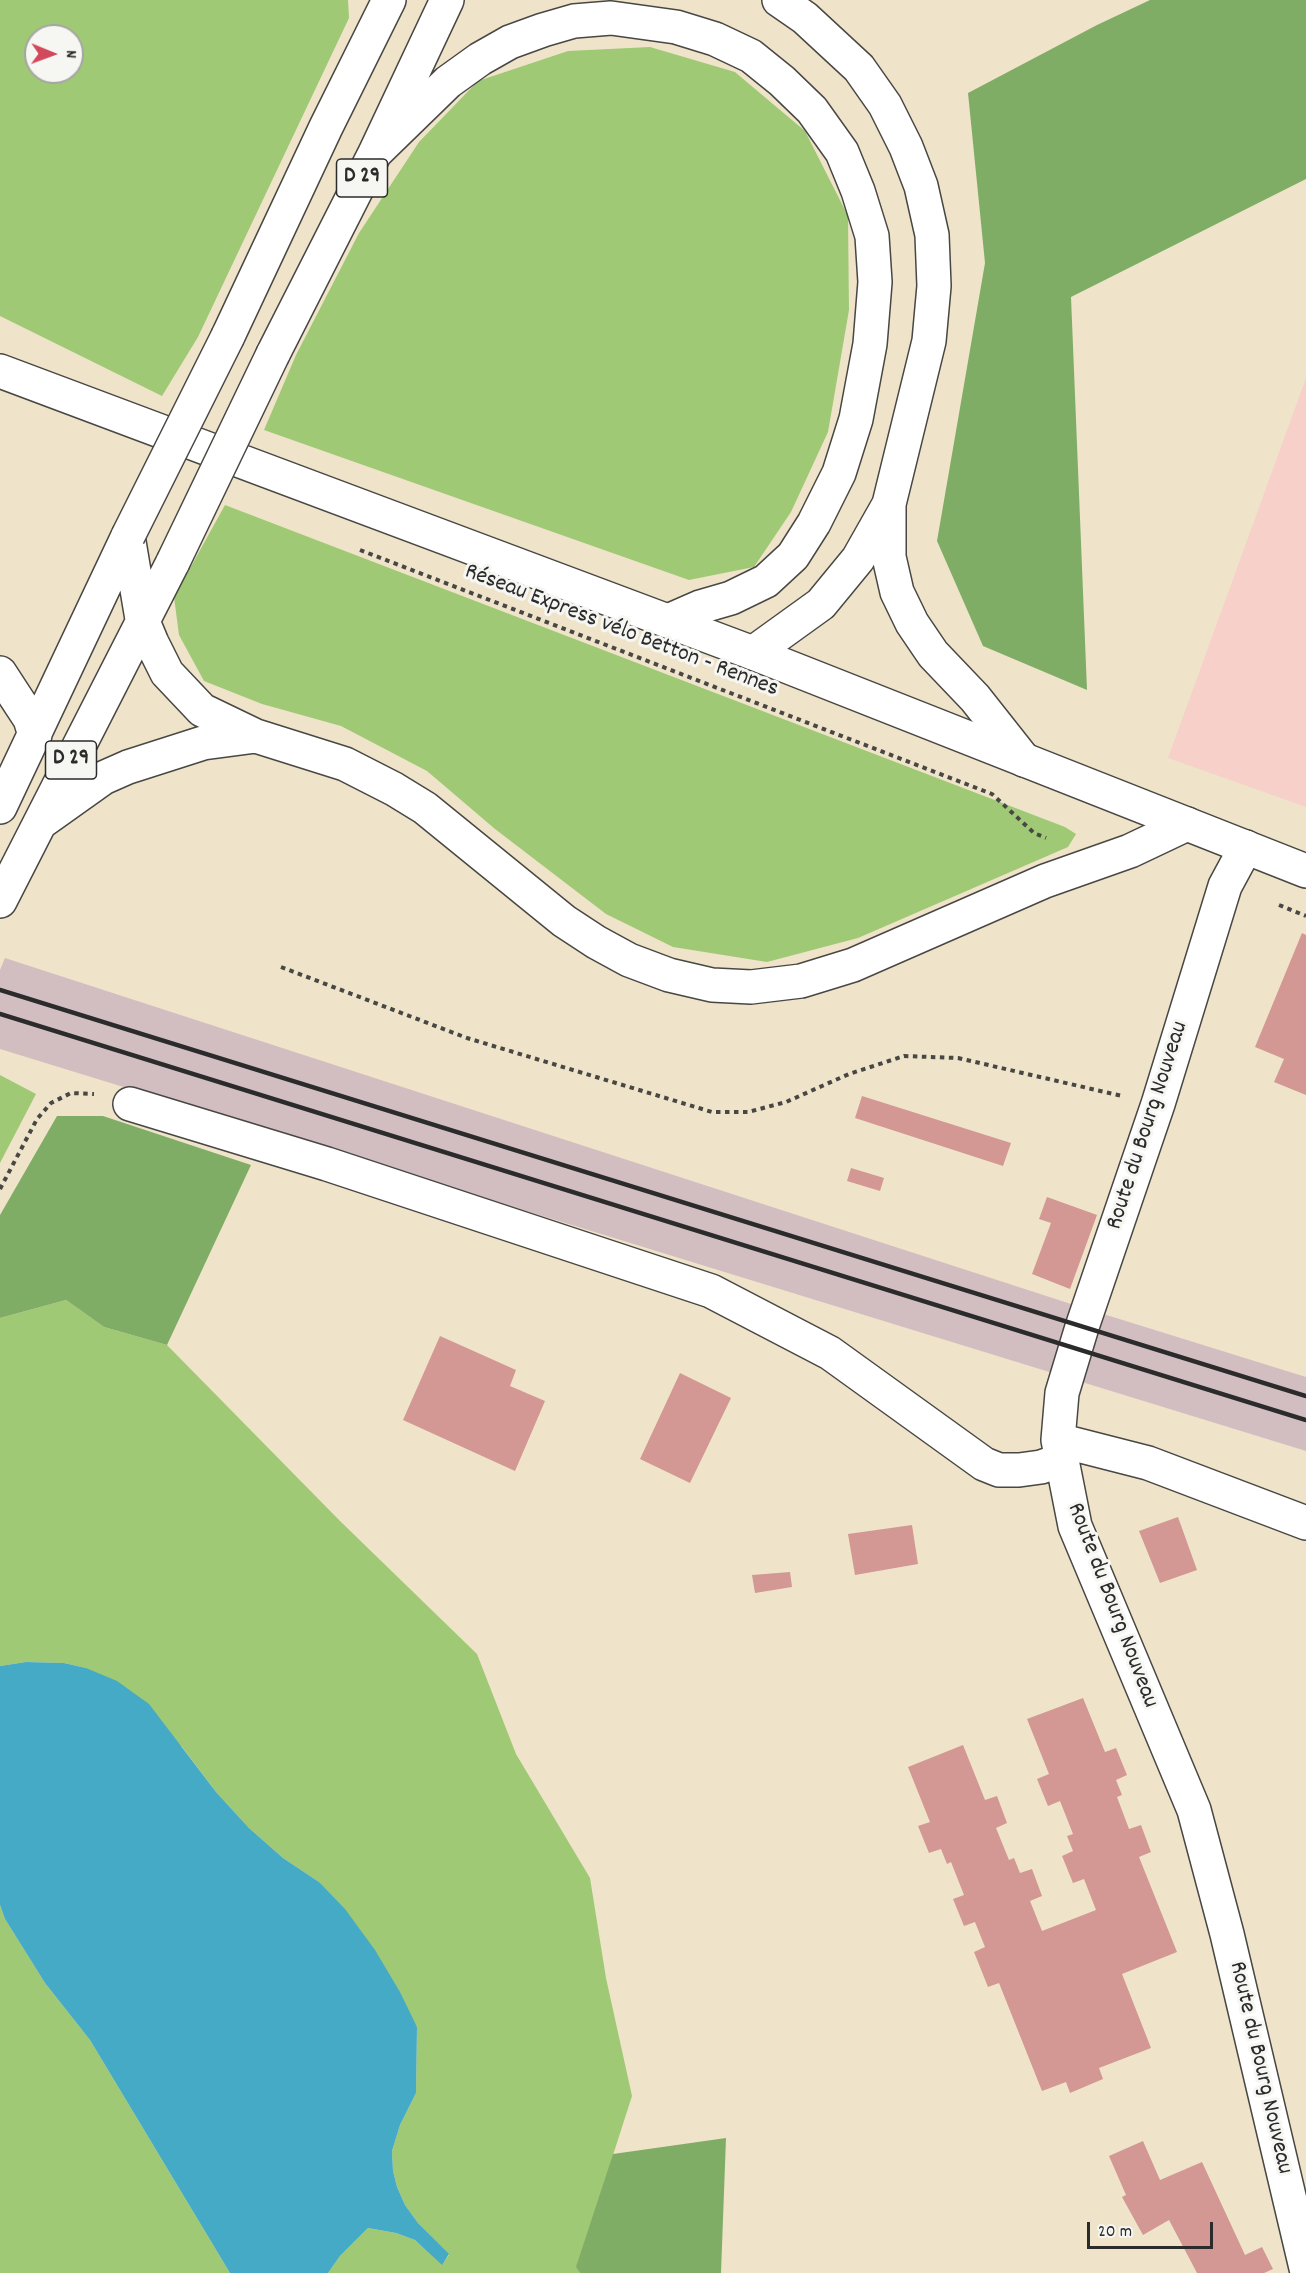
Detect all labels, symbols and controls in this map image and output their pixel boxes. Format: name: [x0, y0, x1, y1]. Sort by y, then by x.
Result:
north arrow: [24, 24, 84, 84]
text: N: [59, 50, 82, 58]
road number: D 29: [336, 159, 388, 197]
street label: Réseau Express vélo Betton - Rennes: [460, 559, 782, 705]
road number: D 29: [46, 741, 97, 779]
street label: Route du Bourg Nouveau: [1102, 1018, 1196, 1234]
street label: Route du Bourg Nouveau: [1059, 1500, 1163, 1712]
street label: Route du Bourg Nouveau: [1221, 1959, 1297, 2177]
scale bar: [1090, 2210, 1216, 2248]
text: 20 m: [1098, 2220, 1132, 2245]

